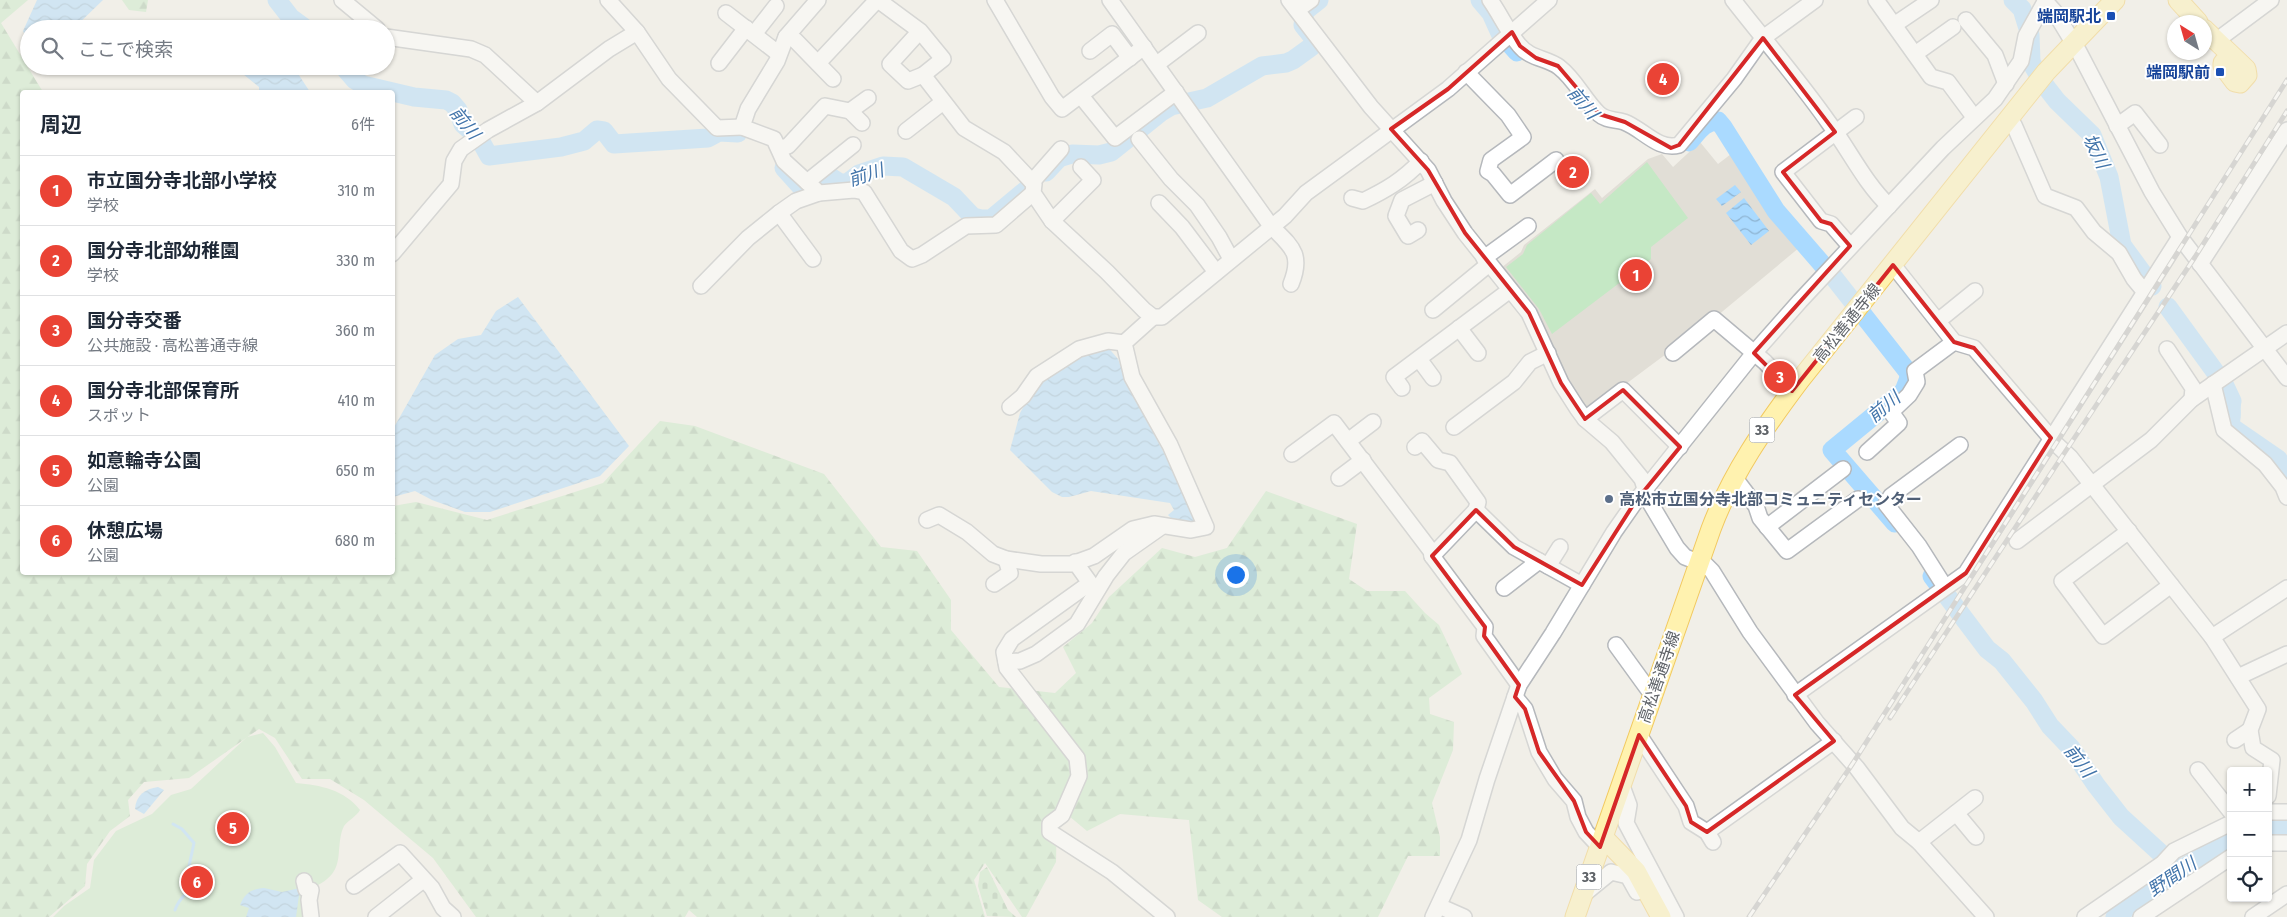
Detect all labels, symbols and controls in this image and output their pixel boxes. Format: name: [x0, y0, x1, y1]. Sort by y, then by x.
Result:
place label: 端岡駅北: [2037, 7, 2101, 26]
marker: 端岡駅北: [2105, 10, 2117, 22]
north arrow: [2167, 15, 2212, 60]
search box: [20, 20, 395, 75]
icon: search: [38, 34, 66, 62]
text: ここで検索: [78, 38, 173, 61]
pin: 4: [1647, 60, 1679, 98]
place label: 端岡駅前: [2146, 63, 2210, 82]
marker: 端岡駅前: [2214, 66, 2226, 78]
water label: 前川: [1563, 82, 1604, 125]
water label: 前川: [445, 102, 486, 145]
text: 周辺: [40, 112, 82, 138]
text: 6件: [351, 115, 375, 134]
water label: 坂川: [2078, 130, 2115, 174]
pin: 2: [1557, 153, 1589, 191]
water label: 前川: [845, 158, 888, 191]
text: 市立国分寺北部小学校: [87, 169, 277, 192]
text: 1: [53, 181, 59, 200]
text: 310 m: [338, 181, 375, 200]
text: 学校: [87, 196, 119, 215]
text: 国分寺北部幼稚園: [87, 239, 239, 262]
text: 2: [52, 251, 60, 270]
text: 330 m: [336, 251, 375, 270]
pin: 1: [1620, 256, 1652, 294]
text: 学校: [87, 266, 119, 285]
street label: 高松善通寺線: [1809, 280, 1885, 366]
text: 国分寺交番: [87, 309, 182, 332]
text: 3: [52, 321, 60, 340]
text: 360 m: [335, 321, 375, 340]
text: 公共施設 · 高松善通寺線: [87, 336, 258, 355]
pin: 3: [1764, 358, 1796, 396]
text: 国分寺北部保育所: [87, 379, 239, 402]
water label: 前川: [1863, 386, 1906, 427]
text: 4: [52, 391, 60, 410]
text: 410 m: [337, 391, 375, 410]
text: スポット: [87, 406, 151, 425]
road number: 33: [1750, 418, 1774, 442]
text: 如意輪寺公園: [87, 449, 201, 472]
text: 5: [52, 461, 60, 480]
text: 650 m: [335, 461, 375, 480]
text: 公園: [87, 476, 119, 495]
place label: 高松市立国分寺北部コミュニティセンター: [1619, 490, 1922, 509]
marker: 高松市立国分寺北部コミュニティセンター: [1603, 493, 1615, 505]
text: 休憩広場: [87, 519, 163, 542]
text: 6: [52, 531, 60, 550]
text: 680 m: [335, 531, 375, 550]
text: 公園: [87, 546, 119, 565]
your location: [1223, 562, 1249, 588]
street label: 高松善通寺線: [1634, 629, 1684, 725]
water label: 前川: [2059, 740, 2100, 784]
map controls: [2227, 767, 2272, 902]
button: +: [2227, 767, 2272, 812]
pin: 5: [217, 809, 249, 847]
button: −: [2227, 812, 2272, 857]
water label: 野間川: [2143, 852, 2202, 901]
button: locate: [2227, 857, 2272, 902]
pin: 6: [181, 863, 213, 901]
road number: 33: [1576, 864, 1602, 890]

